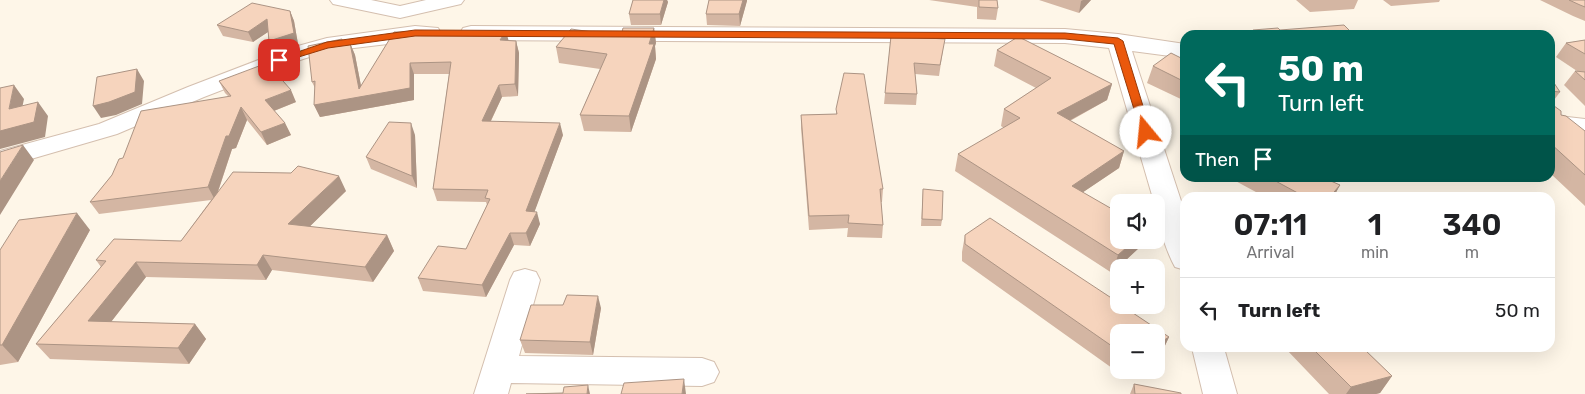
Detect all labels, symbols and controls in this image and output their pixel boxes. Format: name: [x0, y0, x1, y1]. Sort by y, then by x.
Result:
pin: [258, 39, 300, 81]
icon: arrive: [265, 46, 293, 74]
text: 50 m: [1278, 48, 1364, 90]
icon: left: [1195, 50, 1260, 115]
text: Turn left: [1278, 90, 1364, 117]
position arrow: [1119, 105, 1171, 157]
icon: arrive: [1249, 145, 1277, 173]
text: Then: [1195, 148, 1239, 171]
map controls: [1110, 194, 1165, 379]
button: sound: [1110, 194, 1165, 249]
text: 07:11: [1233, 207, 1307, 243]
text: 1: [1368, 207, 1382, 243]
text: 340: [1442, 207, 1502, 243]
text: Arrival: [1246, 243, 1294, 262]
text: min: [1361, 243, 1389, 262]
text: m: [1465, 243, 1479, 262]
button: +: [1110, 259, 1165, 314]
icon: left: [1195, 296, 1223, 324]
text: Turn left: [1238, 299, 1320, 322]
text: 50 m: [1495, 299, 1540, 322]
button: −: [1110, 324, 1165, 379]

